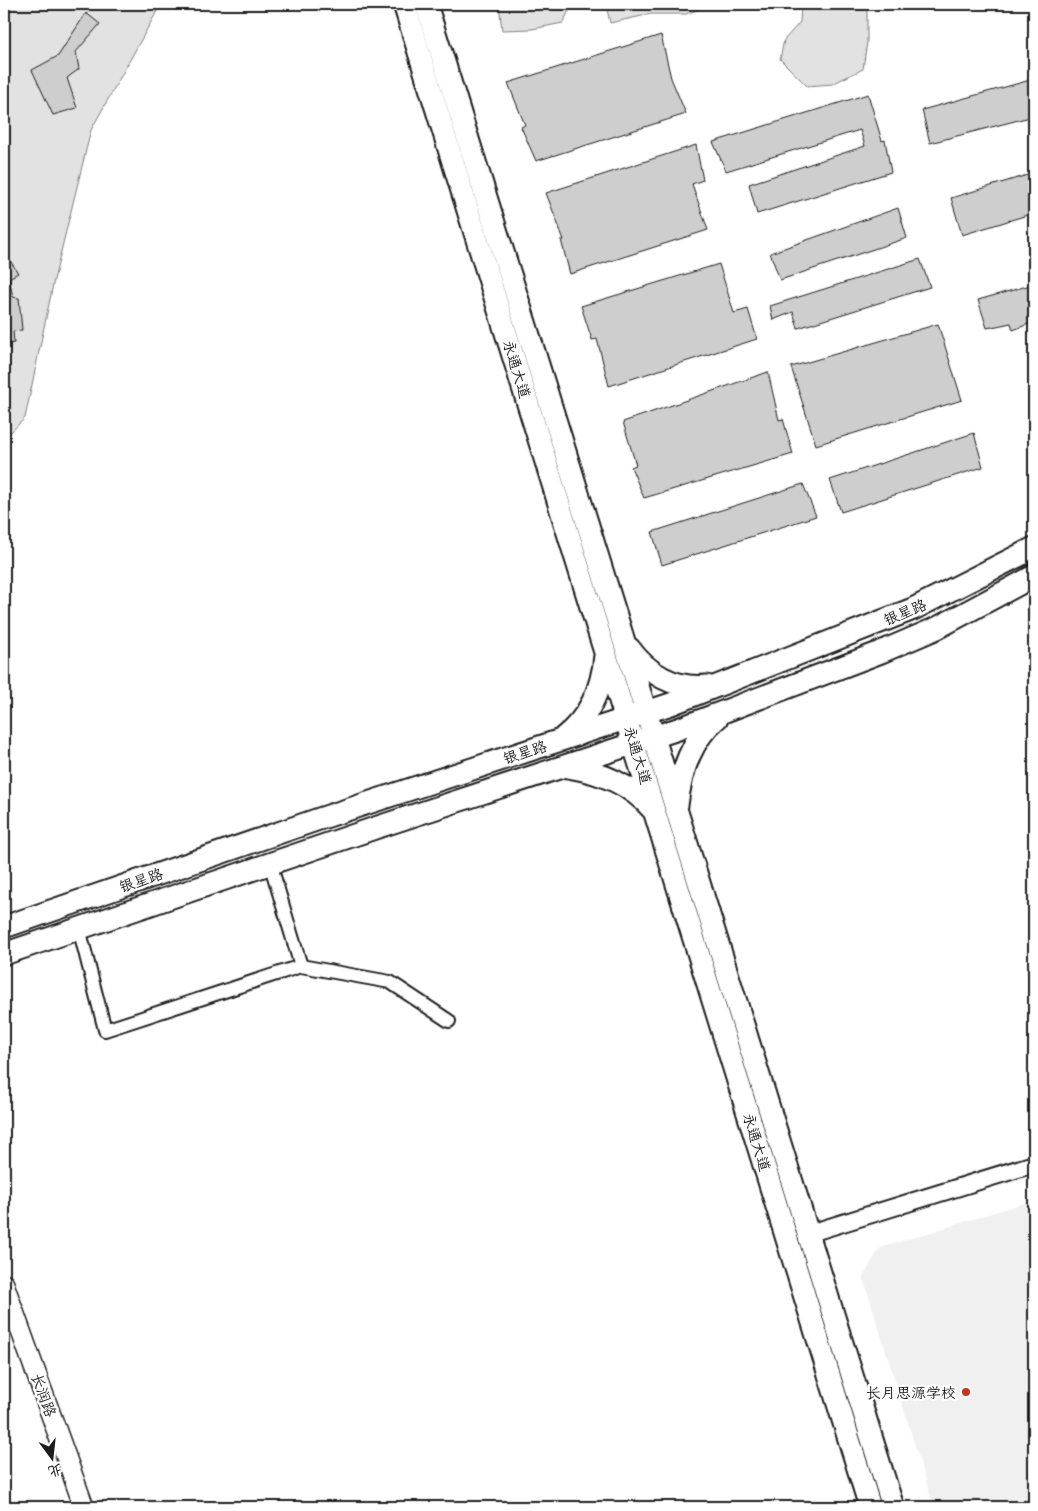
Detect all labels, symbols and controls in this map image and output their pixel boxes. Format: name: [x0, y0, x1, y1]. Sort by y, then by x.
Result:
street label: 永通大道: [498, 337, 536, 401]
street label: 银星路: [880, 594, 930, 630]
street label: 永通大道: [619, 723, 657, 787]
street label: 银星路: [500, 735, 550, 769]
street label: 银星路: [116, 863, 166, 897]
street label: 永通大道: [738, 1110, 776, 1174]
street label: 长润路: [26, 1370, 62, 1420]
place label: 长月思源学校: [866, 1382, 956, 1403]
marker: 长月思源学校: [960, 1386, 972, 1398]
north arrow: [28, 1434, 78, 1484]
text: 北: [46, 1460, 65, 1482]

